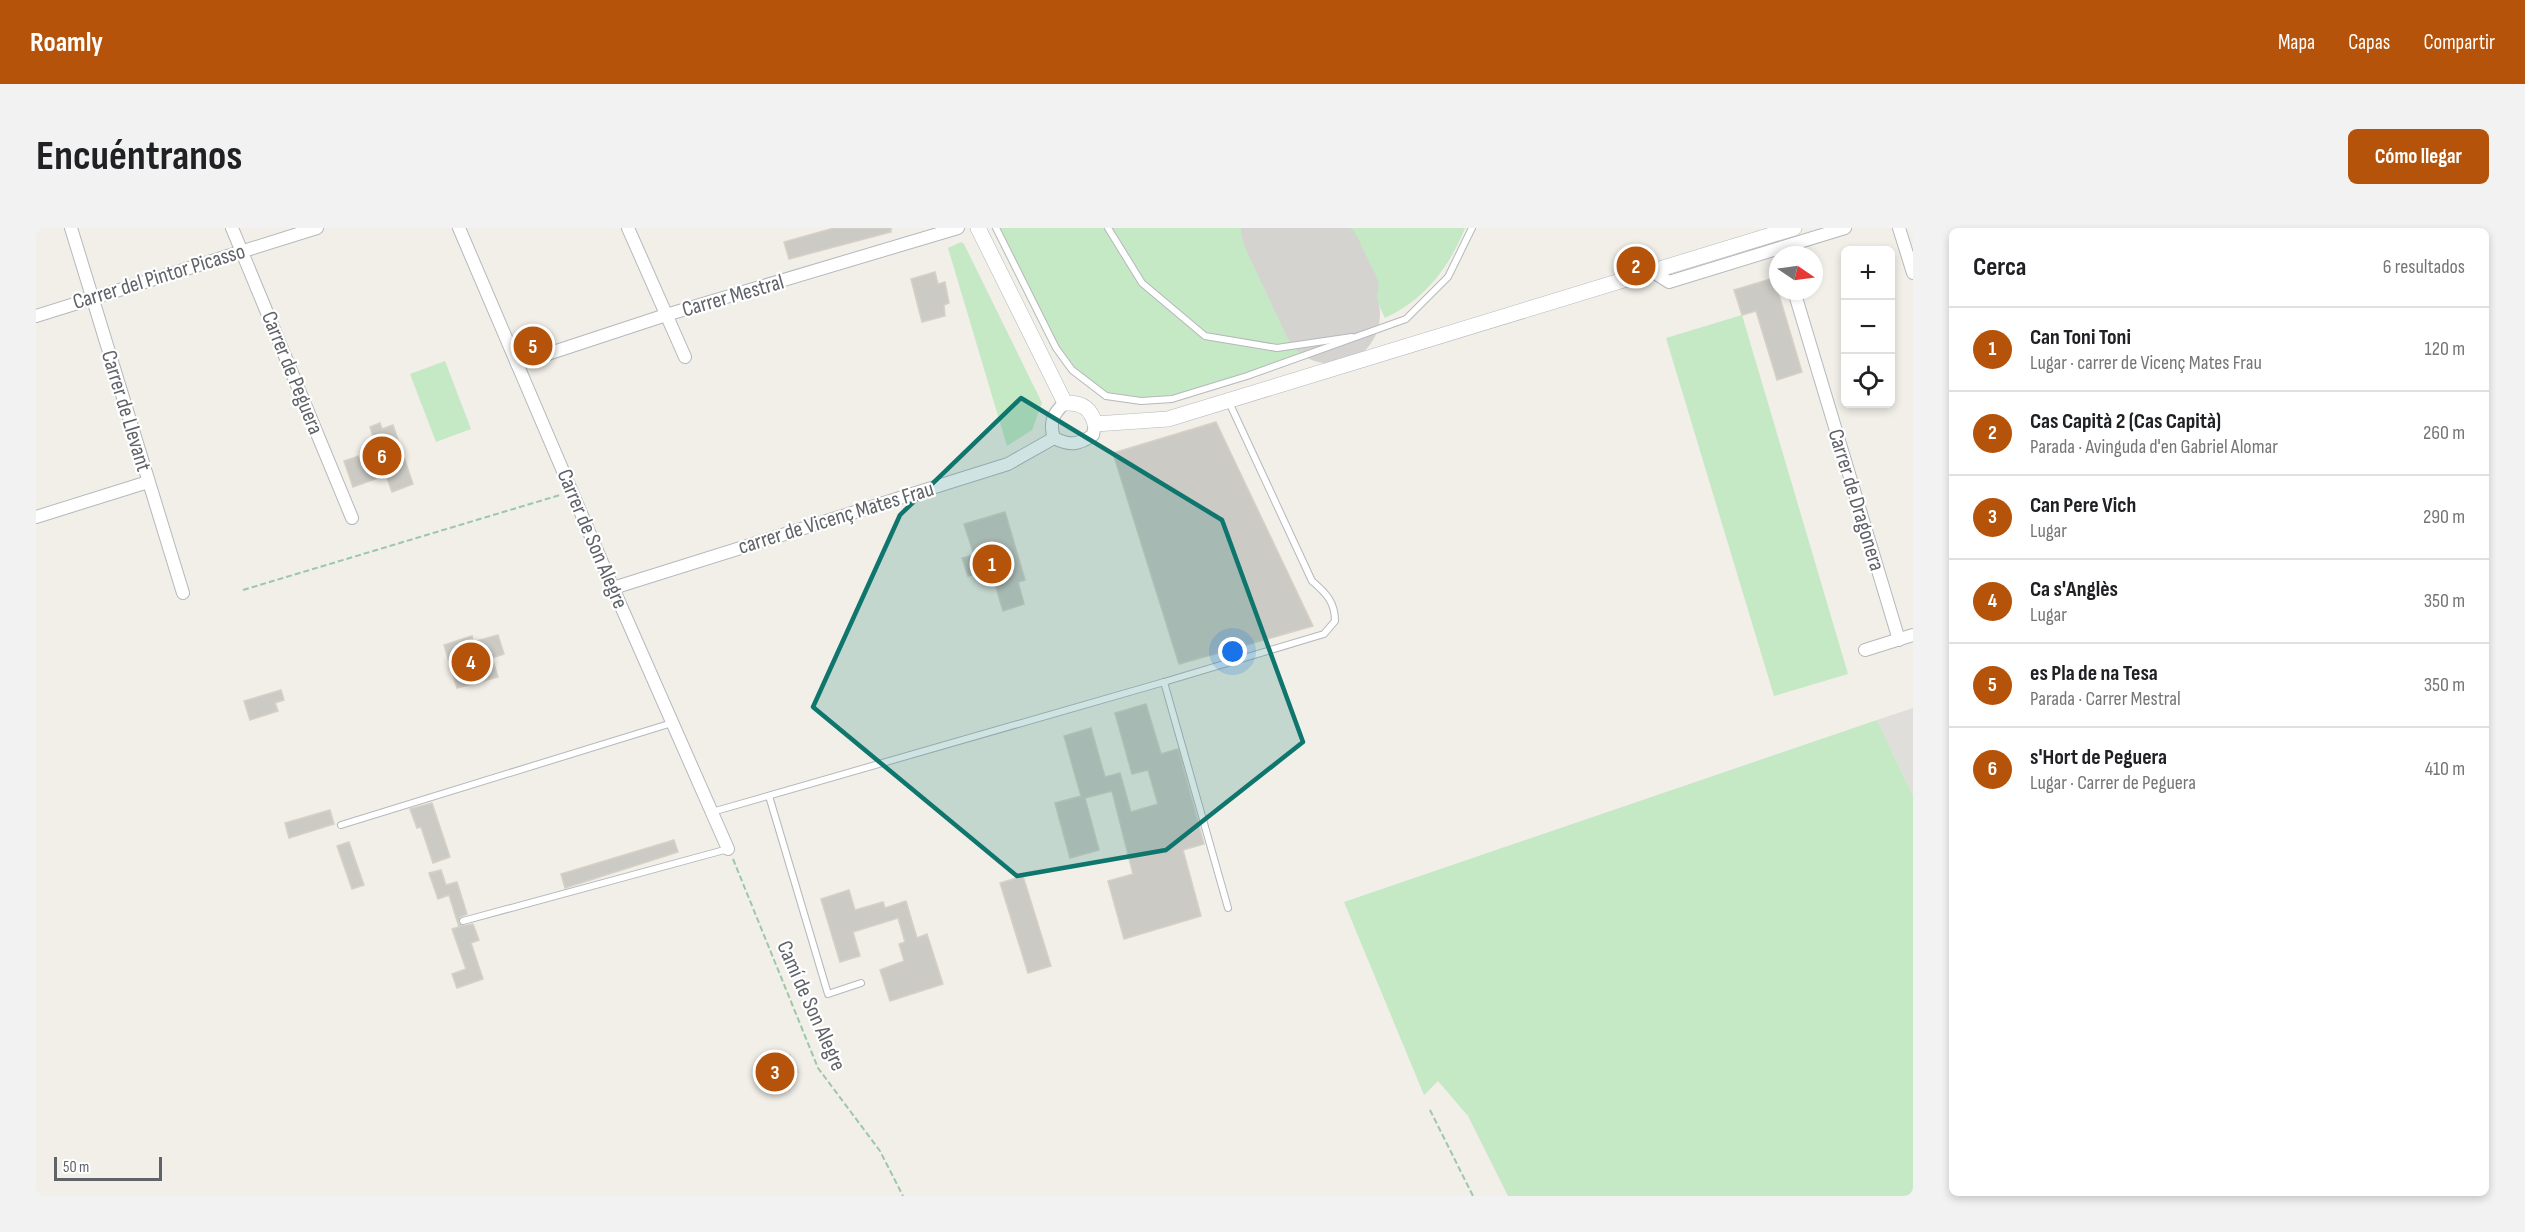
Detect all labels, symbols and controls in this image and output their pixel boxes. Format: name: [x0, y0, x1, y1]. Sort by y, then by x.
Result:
text: Roamly: [30, 26, 103, 59]
text: Mapa: [2278, 30, 2315, 55]
text: Capas: [2348, 30, 2390, 55]
text: Compartir: [2423, 30, 2495, 55]
button: Cómo llegar: [2348, 129, 2489, 184]
text: Encuéntranos: [36, 131, 242, 182]
street label: Carrer del Pintor Picasso: [70, 238, 248, 316]
pin: 2: [1616, 243, 1656, 288]
north arrow: [1769, 246, 1823, 300]
map controls: [1841, 246, 1895, 408]
button: +: [1841, 246, 1895, 300]
text: Cerca: [1973, 252, 2026, 283]
text: 6 resultados: [2383, 255, 2465, 279]
street label: Carrer Mestral: [679, 269, 787, 323]
button: −: [1841, 300, 1895, 354]
street label: Carrer de Peguera: [255, 307, 329, 439]
pin: 5: [514, 324, 552, 368]
text: Can Toni Toni: [2030, 324, 2131, 351]
text: 1: [1989, 337, 1996, 361]
text: 120 m: [2425, 337, 2465, 361]
street label: Carrer de Llevant: [95, 347, 157, 475]
text: Lugar · carrer de Vicenç Mates Frau: [2030, 351, 2262, 375]
button: locate: [1841, 354, 1895, 408]
text: Cas Capità 2 (Cas Capità): [2030, 408, 2221, 435]
text: 2: [1988, 421, 1997, 445]
text: 260 m: [2423, 421, 2465, 445]
street label: Carrer de Dragonera: [1822, 426, 1890, 574]
pin: 6: [362, 434, 402, 478]
text: Parada · Avinguda d'en Gabriel Alomar: [2030, 435, 2278, 459]
street label: Carrer de Son Alegre: [550, 465, 634, 613]
street label: carrer de Vicenç Mates Frau: [735, 475, 937, 561]
text: Can Pere Vich: [2030, 492, 2136, 519]
text: 3: [1988, 505, 1997, 529]
text: 290 m: [2423, 505, 2465, 529]
text: Lugar: [2030, 519, 2067, 543]
pin: 1: [972, 542, 1012, 586]
text: Ca s'Anglès: [2030, 576, 2118, 603]
text: 4: [1988, 589, 1997, 613]
text: 350 m: [2424, 589, 2465, 613]
text: Lugar: [2030, 603, 2067, 627]
your location: [1218, 637, 1247, 666]
pin: 4: [452, 640, 490, 684]
text: es Pla de na Tesa: [2030, 660, 2158, 687]
text: 5: [1988, 673, 1997, 697]
text: 350 m: [2424, 673, 2465, 697]
text: Parada · Carrer Mestral: [2030, 687, 2181, 711]
text: s'Hort de Peguera: [2030, 744, 2167, 771]
text: 6: [1988, 757, 1997, 781]
text: 410 m: [2425, 757, 2465, 781]
text: Lugar · Carrer de Peguera: [2030, 771, 2196, 795]
street label: Camí de Son Alegre: [770, 937, 852, 1075]
pin: 3: [756, 1050, 794, 1094]
scale bar: [54, 1154, 162, 1182]
text: 50 m: [63, 1158, 89, 1177]

